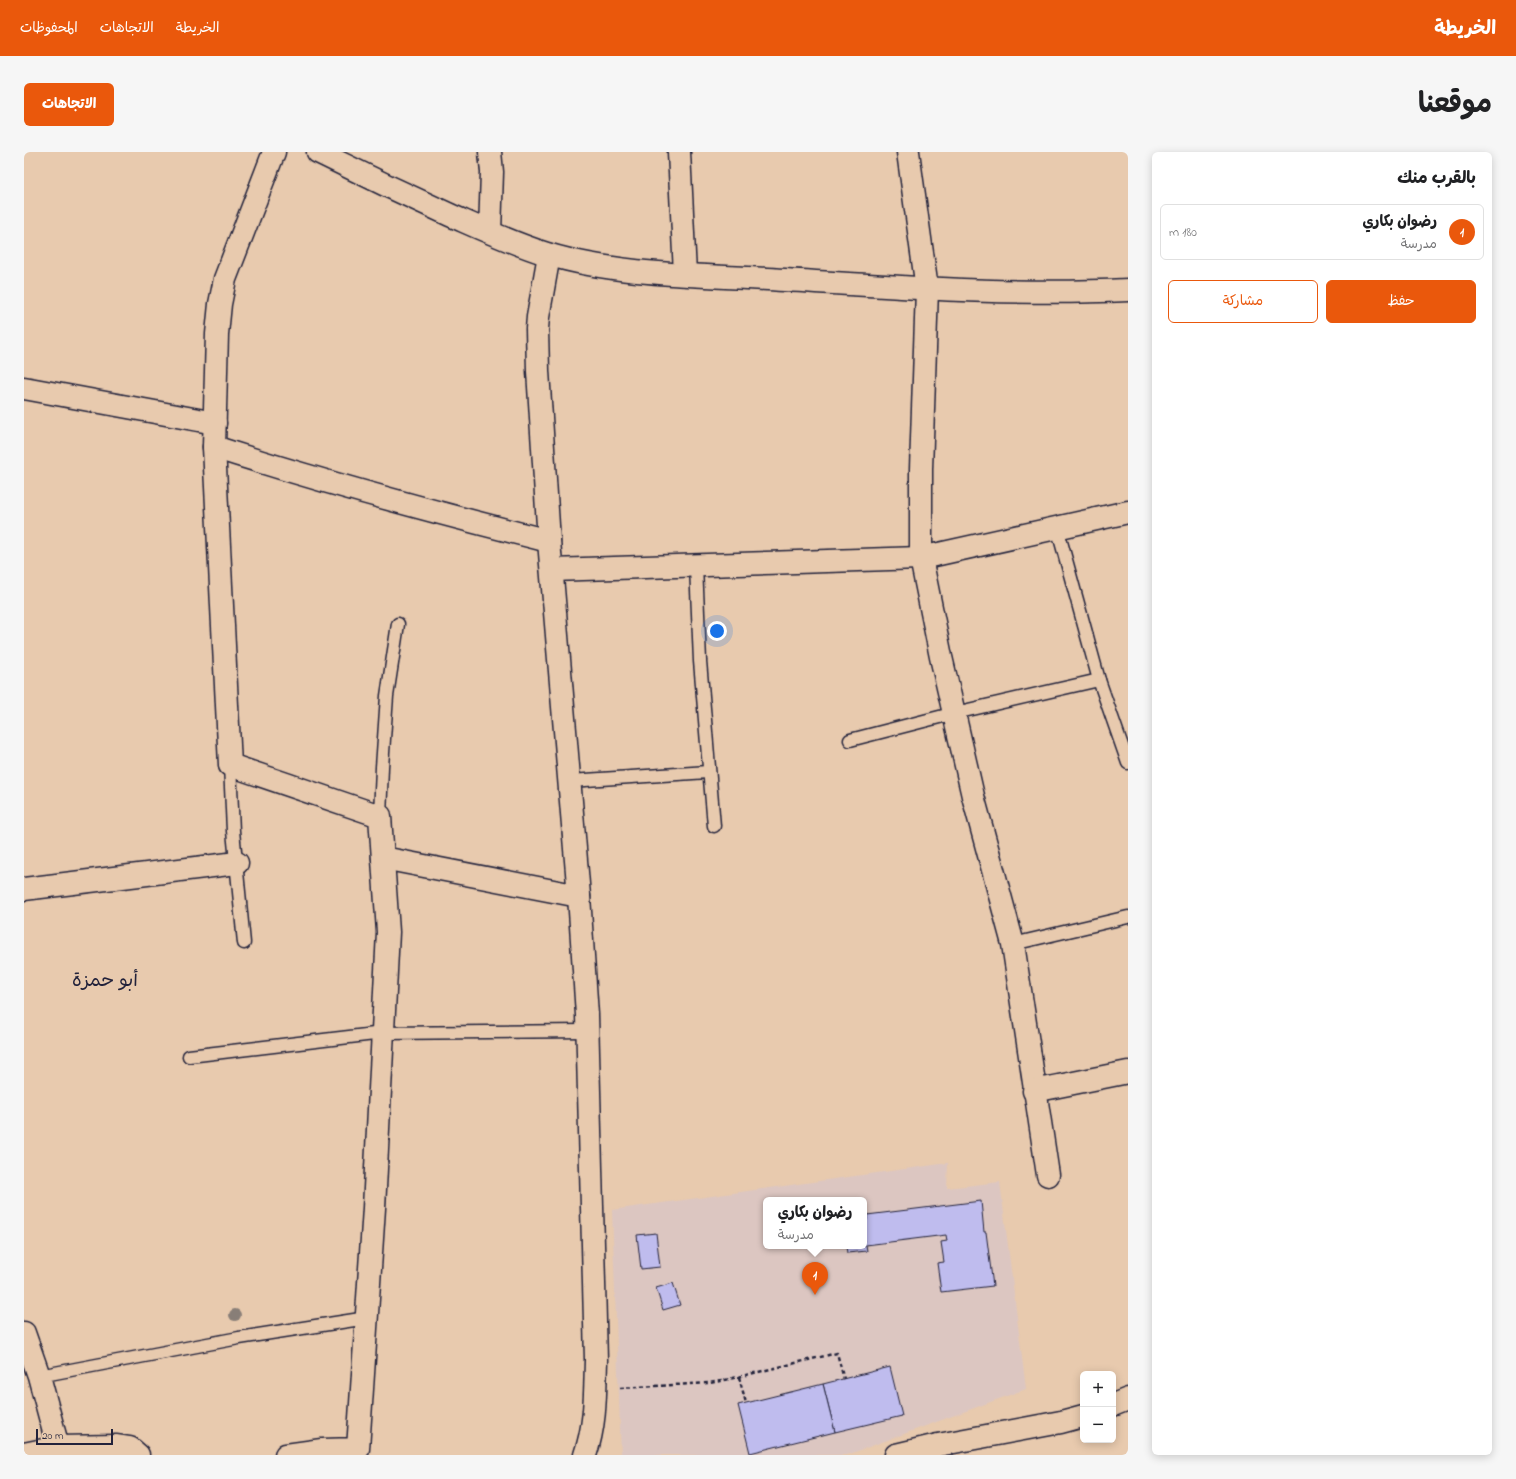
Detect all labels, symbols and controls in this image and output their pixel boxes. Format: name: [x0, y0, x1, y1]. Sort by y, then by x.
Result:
text: الخريطة: [1434, 16, 1496, 43]
text: المحفوظات: [20, 18, 78, 39]
text: الاتجاهات: [100, 18, 154, 39]
text: الخريطة: [176, 18, 219, 39]
button: الاتجاهات: [24, 83, 114, 126]
text: موقعنا: [1418, 85, 1492, 126]
text: بالقرب منك: [1397, 166, 1476, 191]
text: رضوان بكاري: [1362, 211, 1437, 233]
text: 180 m: [1169, 223, 1197, 242]
text: 1: [1460, 223, 1464, 242]
text: مدرسة: [1401, 235, 1437, 254]
button: مشاركة: [1168, 280, 1318, 323]
button: حفظ: [1326, 280, 1476, 323]
your location: [707, 621, 727, 641]
district label: أبو حمزة: [72, 968, 138, 995]
popup: [763, 1197, 867, 1249]
text: رضوان بكاري: [778, 1202, 852, 1224]
text: مدرسة: [778, 1226, 814, 1245]
pin: 1: [802, 1262, 828, 1295]
map controls: [1080, 1371, 1116, 1443]
button: +: [1080, 1371, 1116, 1407]
button: −: [1080, 1407, 1116, 1443]
scale bar: [36, 1427, 113, 1446]
text: 20 m: [42, 1428, 64, 1444]

